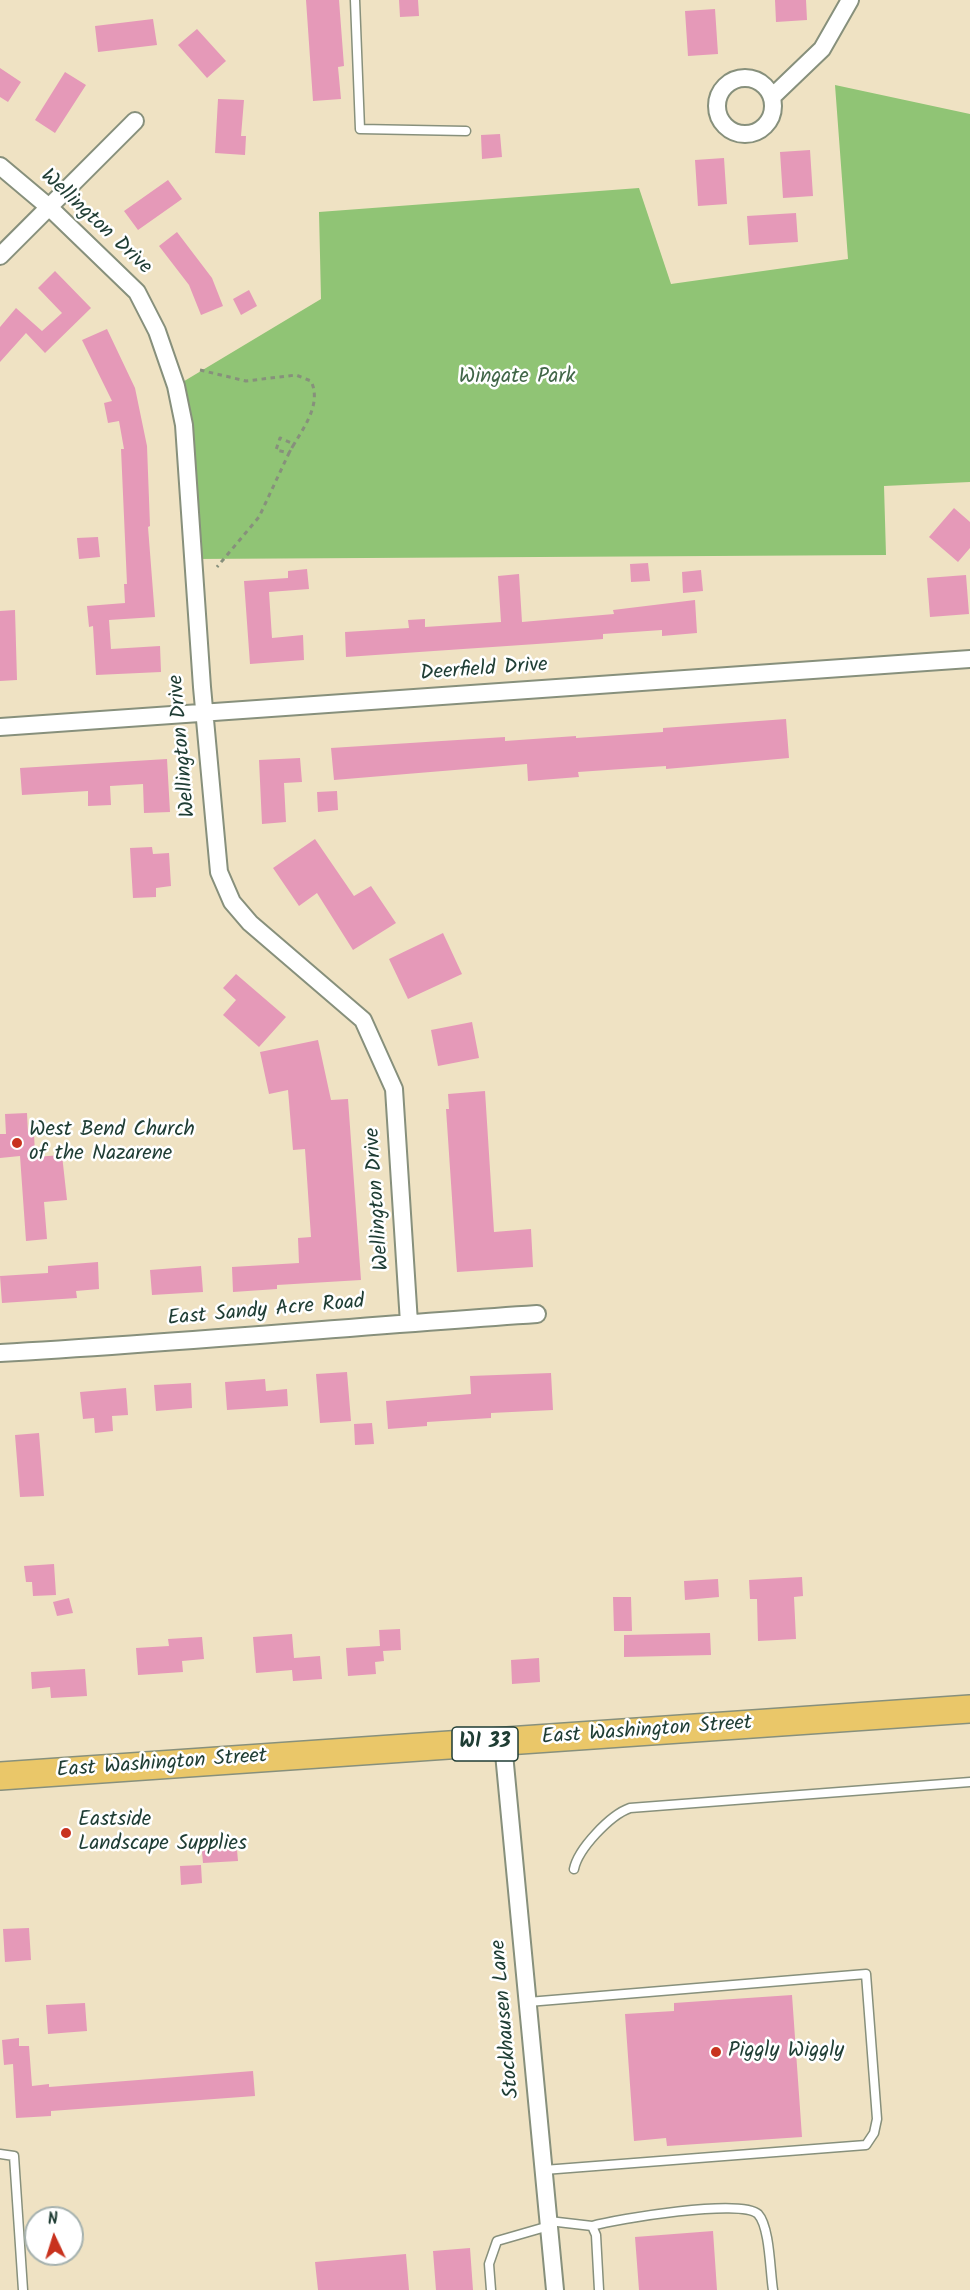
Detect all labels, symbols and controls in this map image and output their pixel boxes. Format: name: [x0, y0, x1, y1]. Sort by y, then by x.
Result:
street label: Wellington Drive: [34, 165, 156, 281]
park label: Wingate Park: [459, 365, 575, 391]
street label: Deerfield Drive: [419, 654, 549, 688]
street label: Wellington Drive: [165, 673, 203, 819]
place label: West Bend Church of the Nazarene: [29, 1118, 195, 1168]
street label: Wellington Drive: [361, 1127, 397, 1271]
marker: West Bend Church of the Nazarene: [10, 1136, 24, 1150]
street label: East Sandy Acre Road: [166, 1291, 366, 1333]
street label: East Washington Street: [541, 1712, 753, 1752]
road number: WI 33: [452, 1727, 518, 1761]
street label: East Washington Street: [56, 1745, 268, 1785]
place label: Eastside Landscape Supplies: [78, 1808, 247, 1858]
marker: Eastside Landscape Supplies: [59, 1826, 73, 1840]
street label: Stockhausen Lane: [488, 1939, 526, 2099]
place label: Piggly Wiggly: [728, 2039, 844, 2065]
marker: Piggly Wiggly: [709, 2045, 723, 2059]
north arrow: [24, 2206, 84, 2266]
text: N: [47, 2207, 59, 2232]

